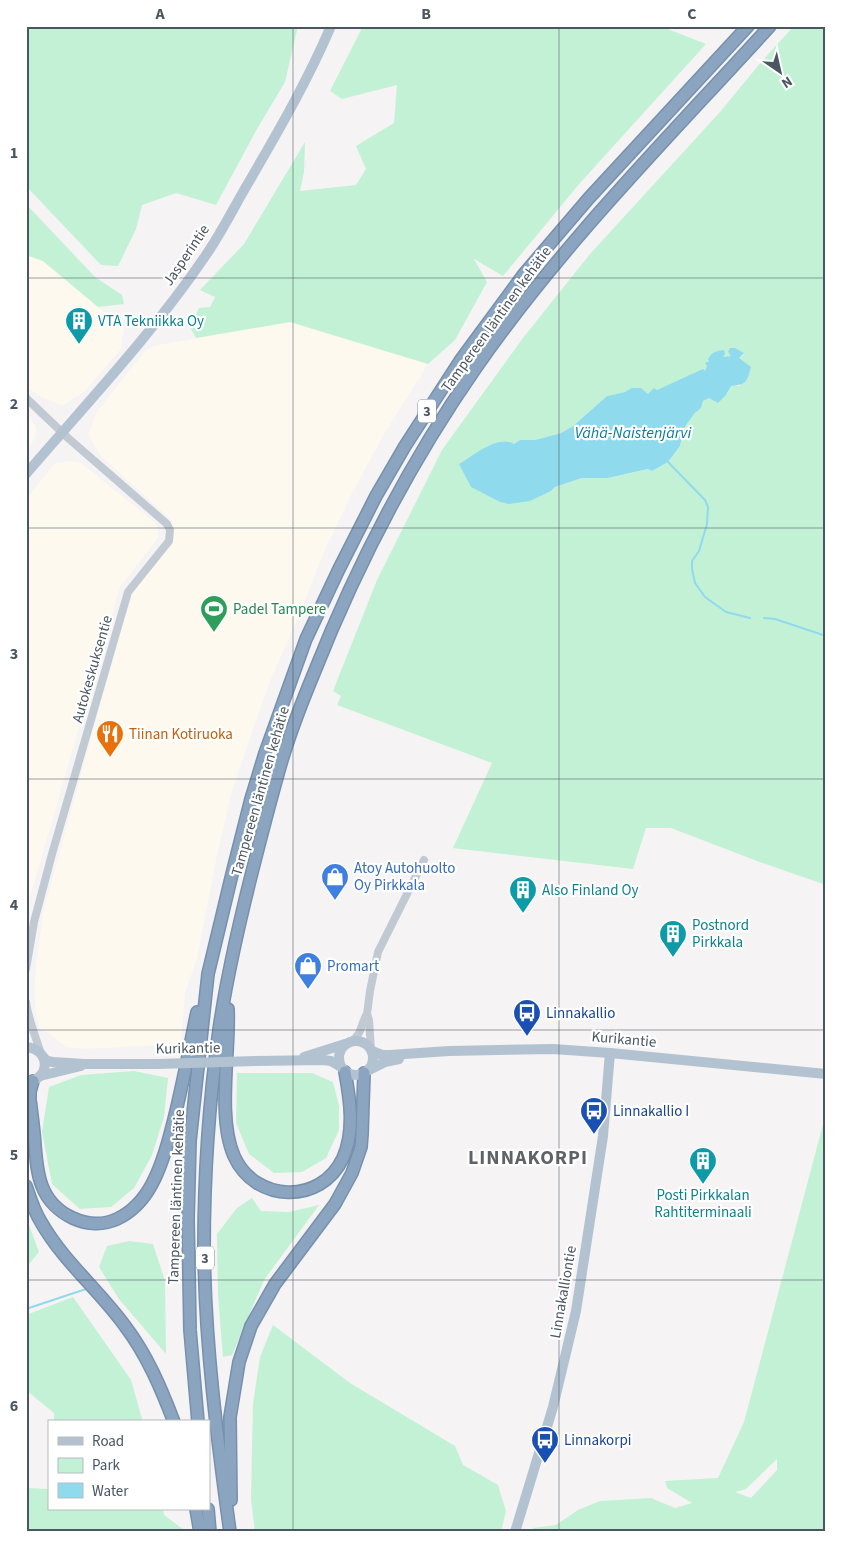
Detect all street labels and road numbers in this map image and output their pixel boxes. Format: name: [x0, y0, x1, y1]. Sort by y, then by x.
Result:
street label: Jasperintie: [158, 220, 215, 290]
street label: Tampereen läntinen kehätie: [436, 242, 556, 396]
road number: 3: [418, 400, 436, 422]
street label: Autokeskuksentie: [67, 613, 118, 725]
street label: Tampereen läntinen kehätie: [226, 704, 295, 878]
street label: Kurikantie: [591, 1026, 657, 1053]
street label: Kurikantie: [155, 1037, 221, 1060]
street label: Tampereen läntinen kehätie: [163, 1109, 190, 1285]
street label: Linnakalliontie: [545, 1244, 582, 1340]
road number: 3: [196, 1246, 214, 1270]

